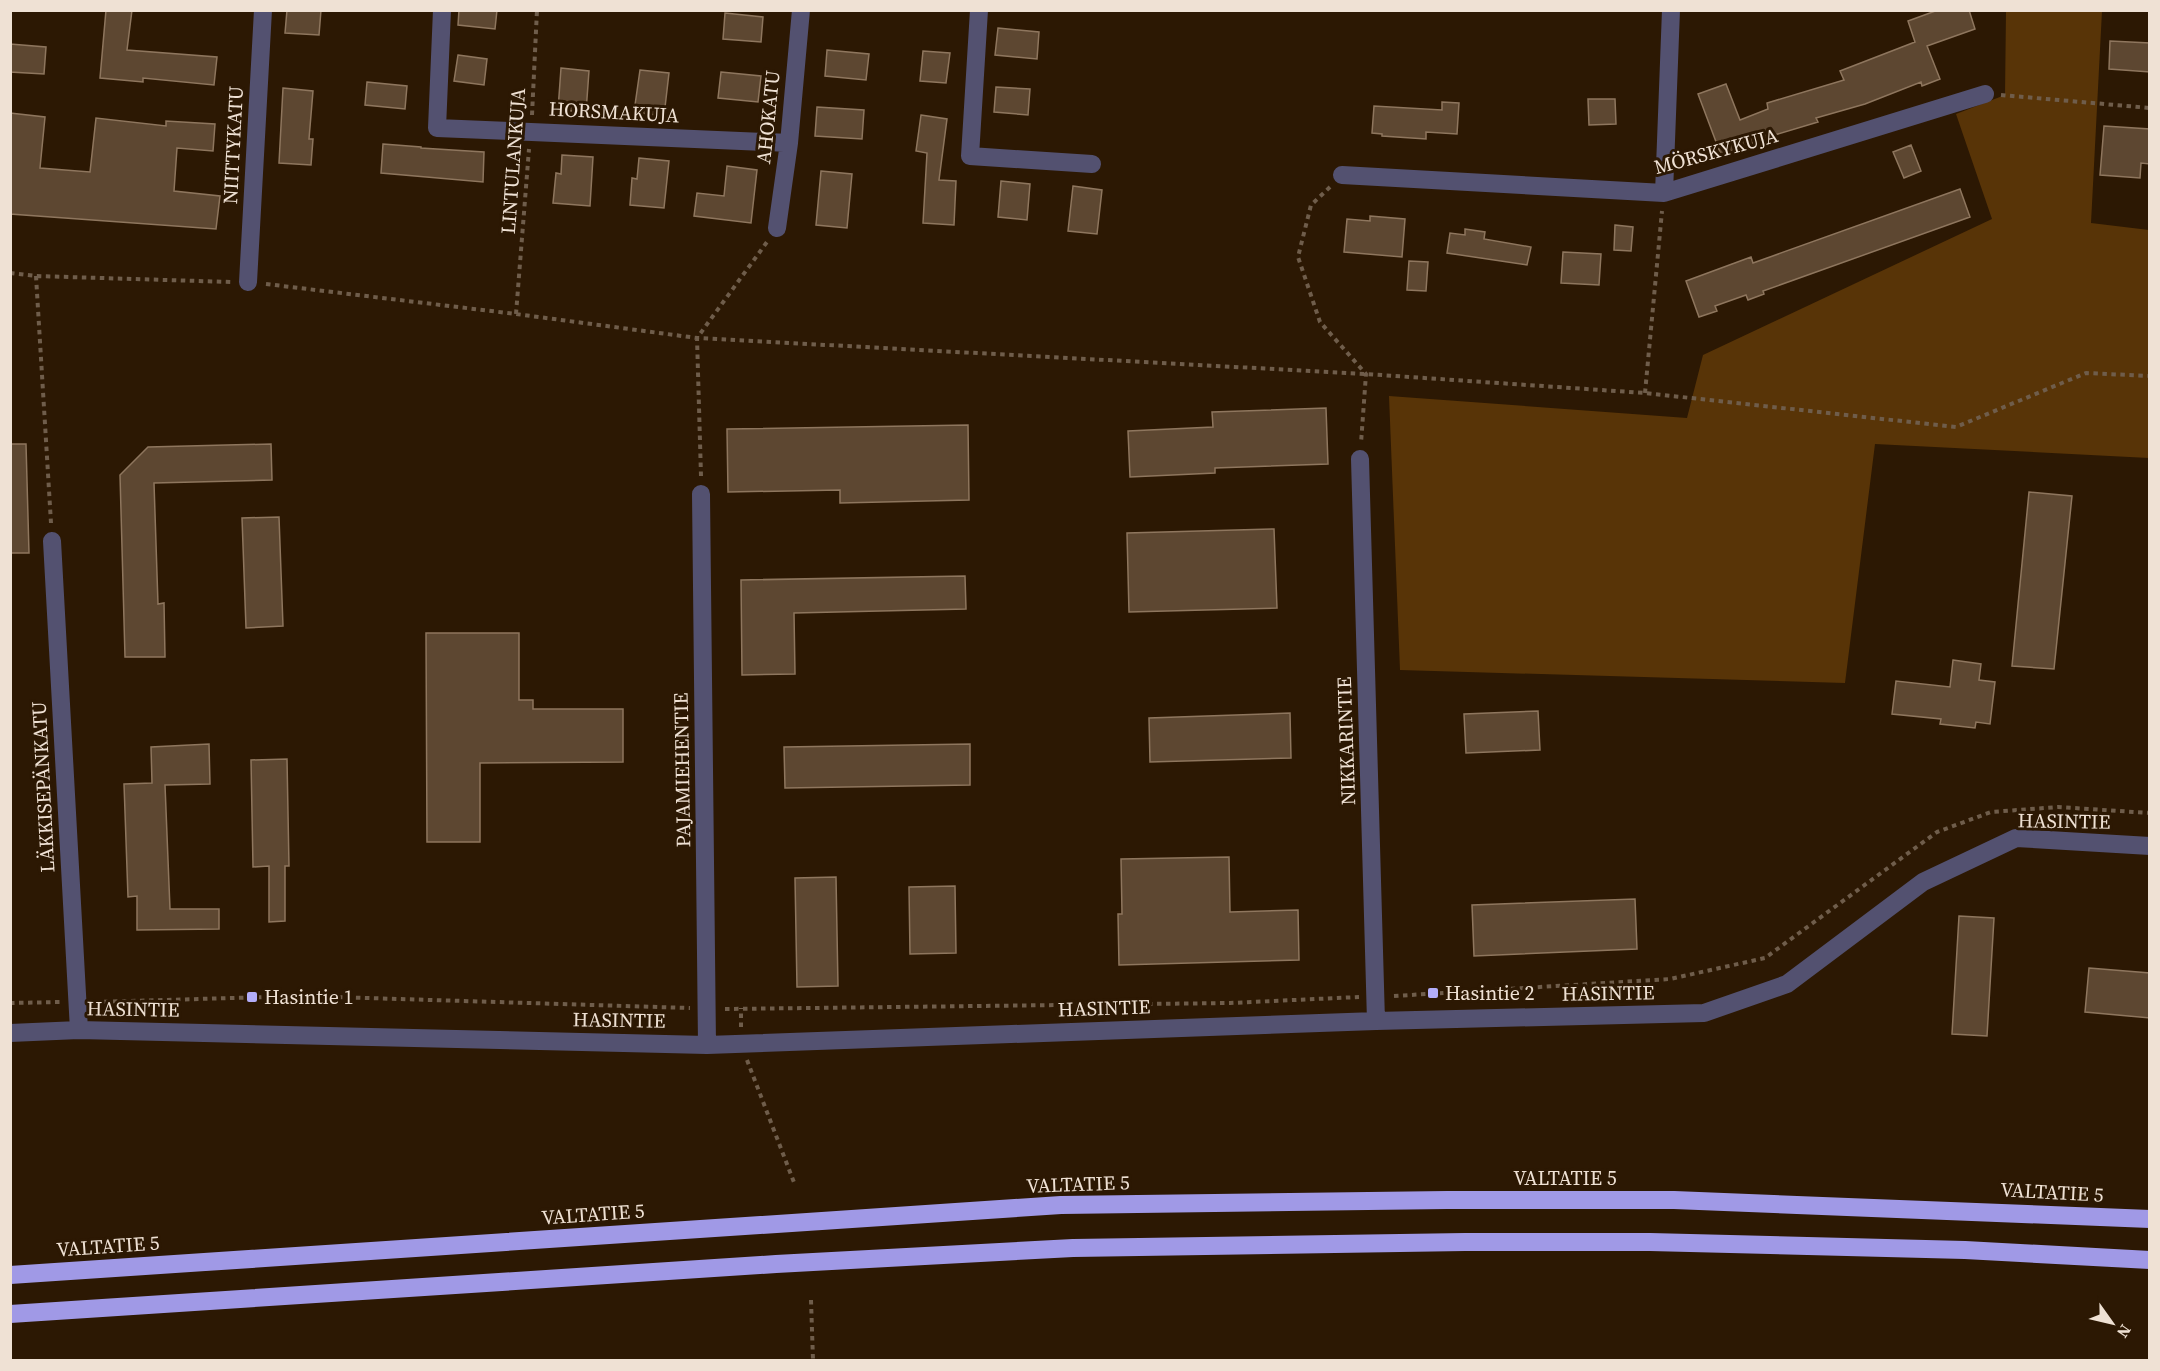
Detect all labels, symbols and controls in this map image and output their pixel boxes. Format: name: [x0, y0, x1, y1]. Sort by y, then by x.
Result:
street label: AHOKATU: [749, 69, 787, 165]
street label: NIITTYKATU: [216, 85, 250, 205]
street label: LINTULANKUJA: [494, 86, 532, 235]
street label: HORSMAKUJA: [548, 95, 681, 129]
street label: MÖRSKYKUJA: [1651, 121, 1782, 181]
street label: NIKKARINTIE: [1330, 676, 1362, 806]
street label: PAJAMIEHENTIE: [667, 692, 697, 848]
street label: LÄKKISEPÄNKATU: [25, 701, 61, 873]
street label: HASINTIE: [2017, 806, 2111, 836]
street label: HASINTIE: [1561, 978, 1655, 1008]
place label: Hasintie 2: [1445, 979, 1535, 1007]
place label: Hasintie 1: [264, 983, 354, 1011]
marker: Hasintie 2: [1426, 986, 1440, 1000]
marker: Hasintie 1: [245, 990, 259, 1004]
street label: HASINTIE: [1057, 992, 1151, 1024]
street label: HASINTIE: [86, 994, 180, 1024]
street label: HASINTIE: [572, 1005, 666, 1035]
street label: VALTATIE 5: [1513, 1164, 1617, 1192]
street label: VALTATIE 5: [1026, 1168, 1130, 1200]
street label: VALTATIE 5: [2000, 1175, 2104, 1209]
street label: VALTATIE 5: [540, 1196, 646, 1232]
street label: VALTATIE 5: [55, 1228, 161, 1264]
north arrow: [2082, 1293, 2142, 1353]
text: N: [2112, 1320, 2137, 1343]

